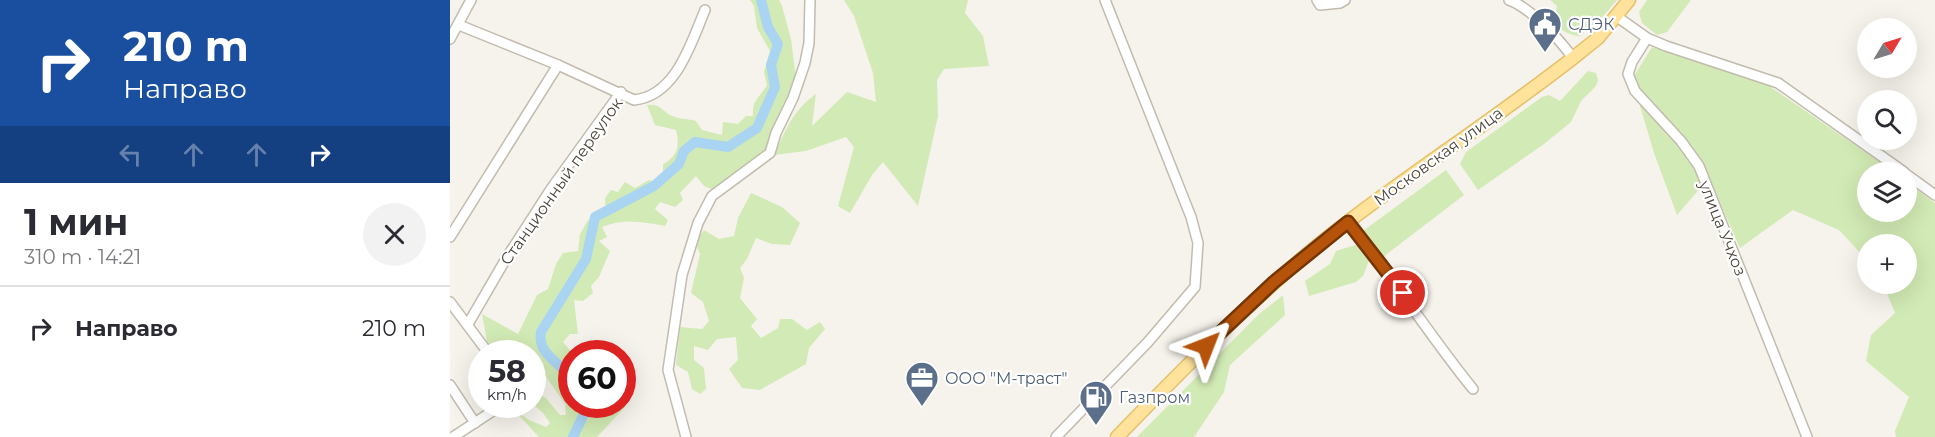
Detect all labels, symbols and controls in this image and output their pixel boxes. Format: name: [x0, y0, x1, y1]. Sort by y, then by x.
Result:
public building icon: СДЭК: [1527, 6, 1563, 53]
place label: СДЭК: [1568, 15, 1614, 34]
north arrow: [1857, 18, 1917, 78]
map controls: [1857, 18, 1917, 294]
text: 210 m: [123, 20, 249, 72]
icon: right: [24, 24, 102, 102]
text: Направо: [123, 72, 247, 105]
button: search: [1857, 90, 1917, 150]
street label: Станционный переулок: [496, 93, 627, 269]
street label: Московская улица: [1370, 103, 1507, 210]
icon: left: [114, 138, 147, 171]
icon: ahead: [177, 138, 210, 171]
icon: ahead: [240, 138, 273, 171]
icon: right: [303, 138, 336, 171]
button: layers: [1857, 162, 1917, 222]
street label: улица Учхоз: [1694, 177, 1750, 279]
text: 1 мин: [24, 200, 128, 244]
button: close: [363, 203, 426, 266]
button: +: [1857, 234, 1917, 294]
text: 310 m · 14:21: [24, 245, 141, 269]
pin: [1377, 267, 1428, 318]
icon: arrive: [1386, 276, 1419, 309]
icon: right: [24, 312, 57, 345]
position arrow: [1174, 314, 1238, 378]
text: Направо: [75, 315, 178, 342]
text: 210 m: [362, 315, 426, 342]
speed limit sign: 60: [558, 340, 636, 418]
text: 58: [488, 353, 526, 390]
office icon: ООО "М-траст": [904, 360, 940, 407]
place label: ООО "М-траст": [945, 369, 1067, 388]
fuel station icon: Газпром: [1078, 379, 1114, 426]
text: km/h: [487, 385, 527, 404]
place label: Газпром: [1119, 388, 1190, 407]

